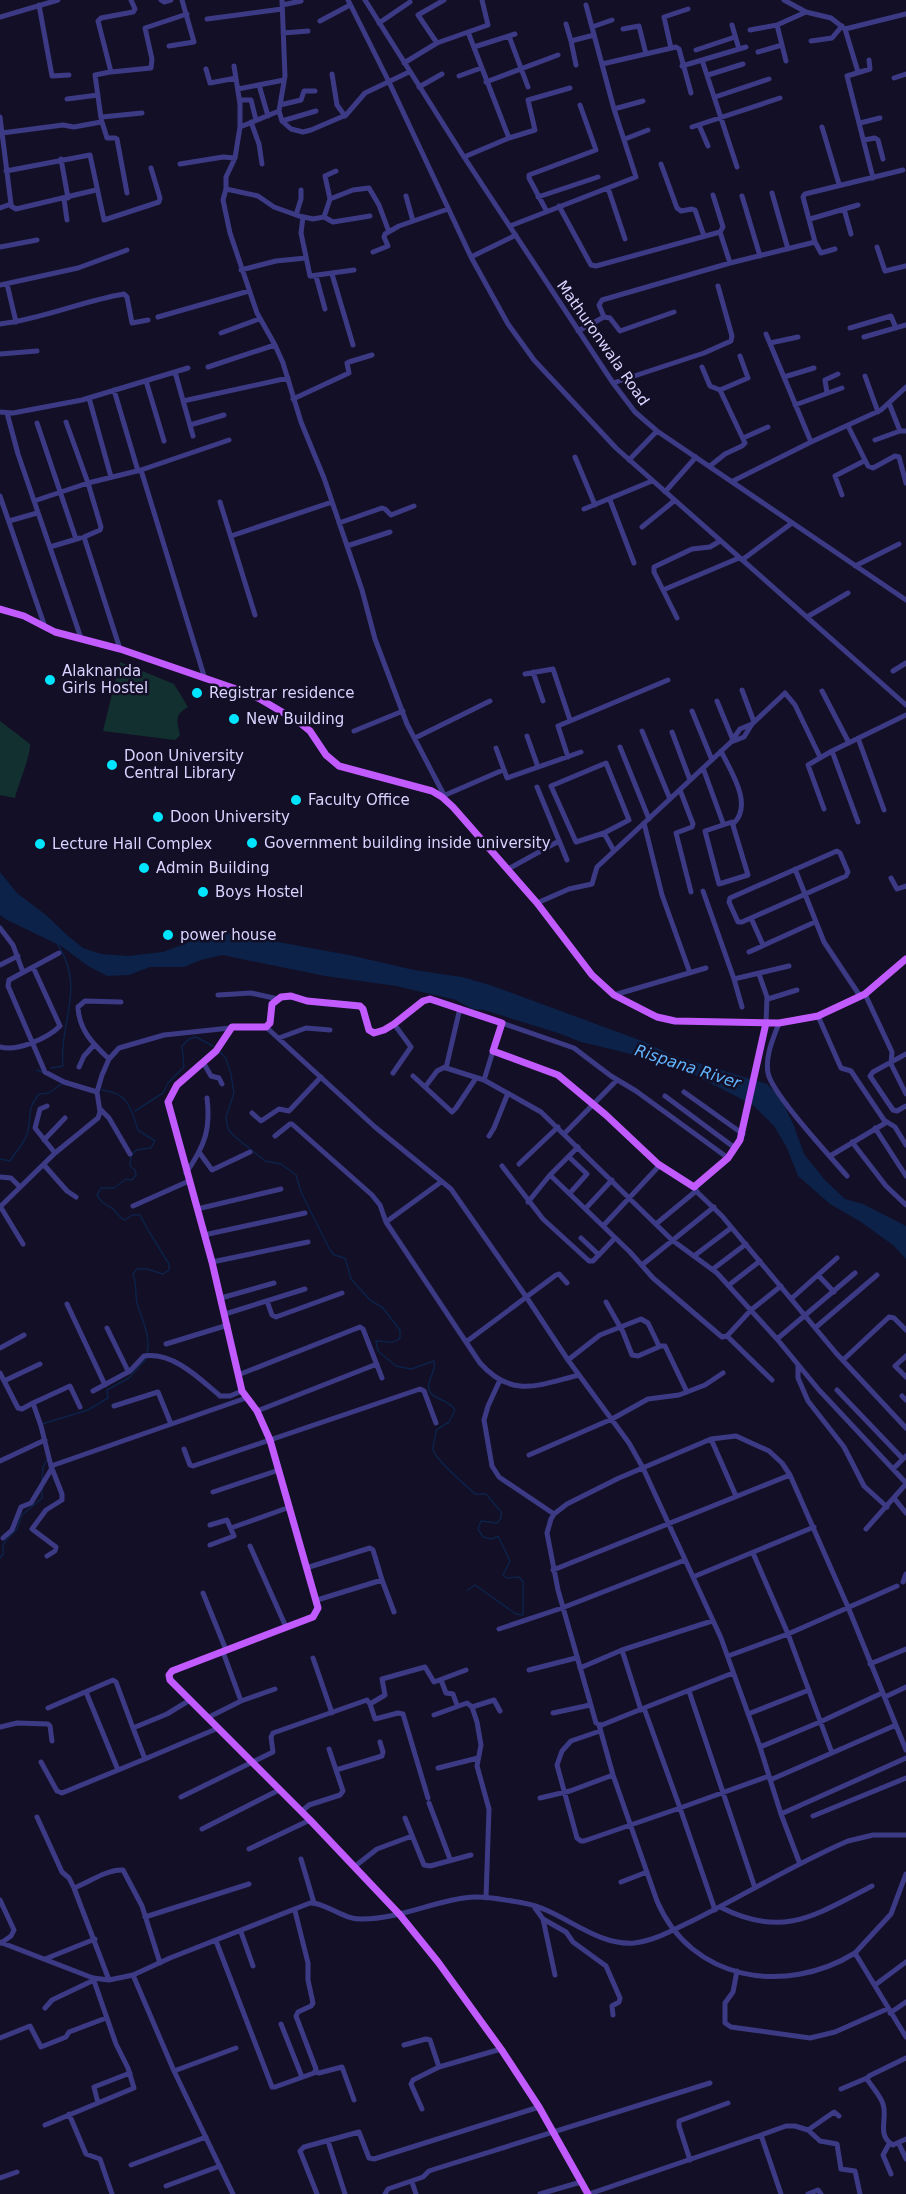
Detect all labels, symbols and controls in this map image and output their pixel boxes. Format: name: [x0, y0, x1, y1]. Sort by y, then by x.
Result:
street label: Mathuronwala Road: [553, 277, 653, 409]
place label: Alaknanda Girls Hostel: [62, 662, 148, 697]
marker: Alaknanda Girls Hostel: [43, 673, 57, 687]
place label: Registrar residence: [209, 684, 354, 702]
marker: Registrar residence: [190, 686, 204, 700]
place label: New Building: [246, 710, 344, 728]
marker: New Building: [227, 712, 241, 726]
place label: Doon University Central Library: [124, 747, 244, 782]
marker: Doon University Central Library: [105, 758, 119, 772]
place label: Faculty Office: [308, 791, 410, 809]
marker: Faculty Office: [289, 793, 303, 807]
place label: Doon University: [170, 808, 290, 826]
marker: Doon University: [151, 810, 165, 824]
place label: Government building inside university: [264, 834, 551, 852]
place label: Lecture Hall Complex: [52, 835, 212, 853]
marker: Government building inside university: [245, 836, 259, 850]
marker: Lecture Hall Complex: [33, 837, 47, 851]
place label: Admin Building: [156, 859, 269, 877]
marker: Admin Building: [137, 861, 151, 875]
place label: Boys Hostel: [215, 883, 303, 901]
marker: Boys Hostel: [196, 885, 210, 899]
place label: power house: [180, 926, 276, 944]
marker: power house: [161, 928, 175, 942]
water label: Rispana River: [632, 1040, 745, 1093]

